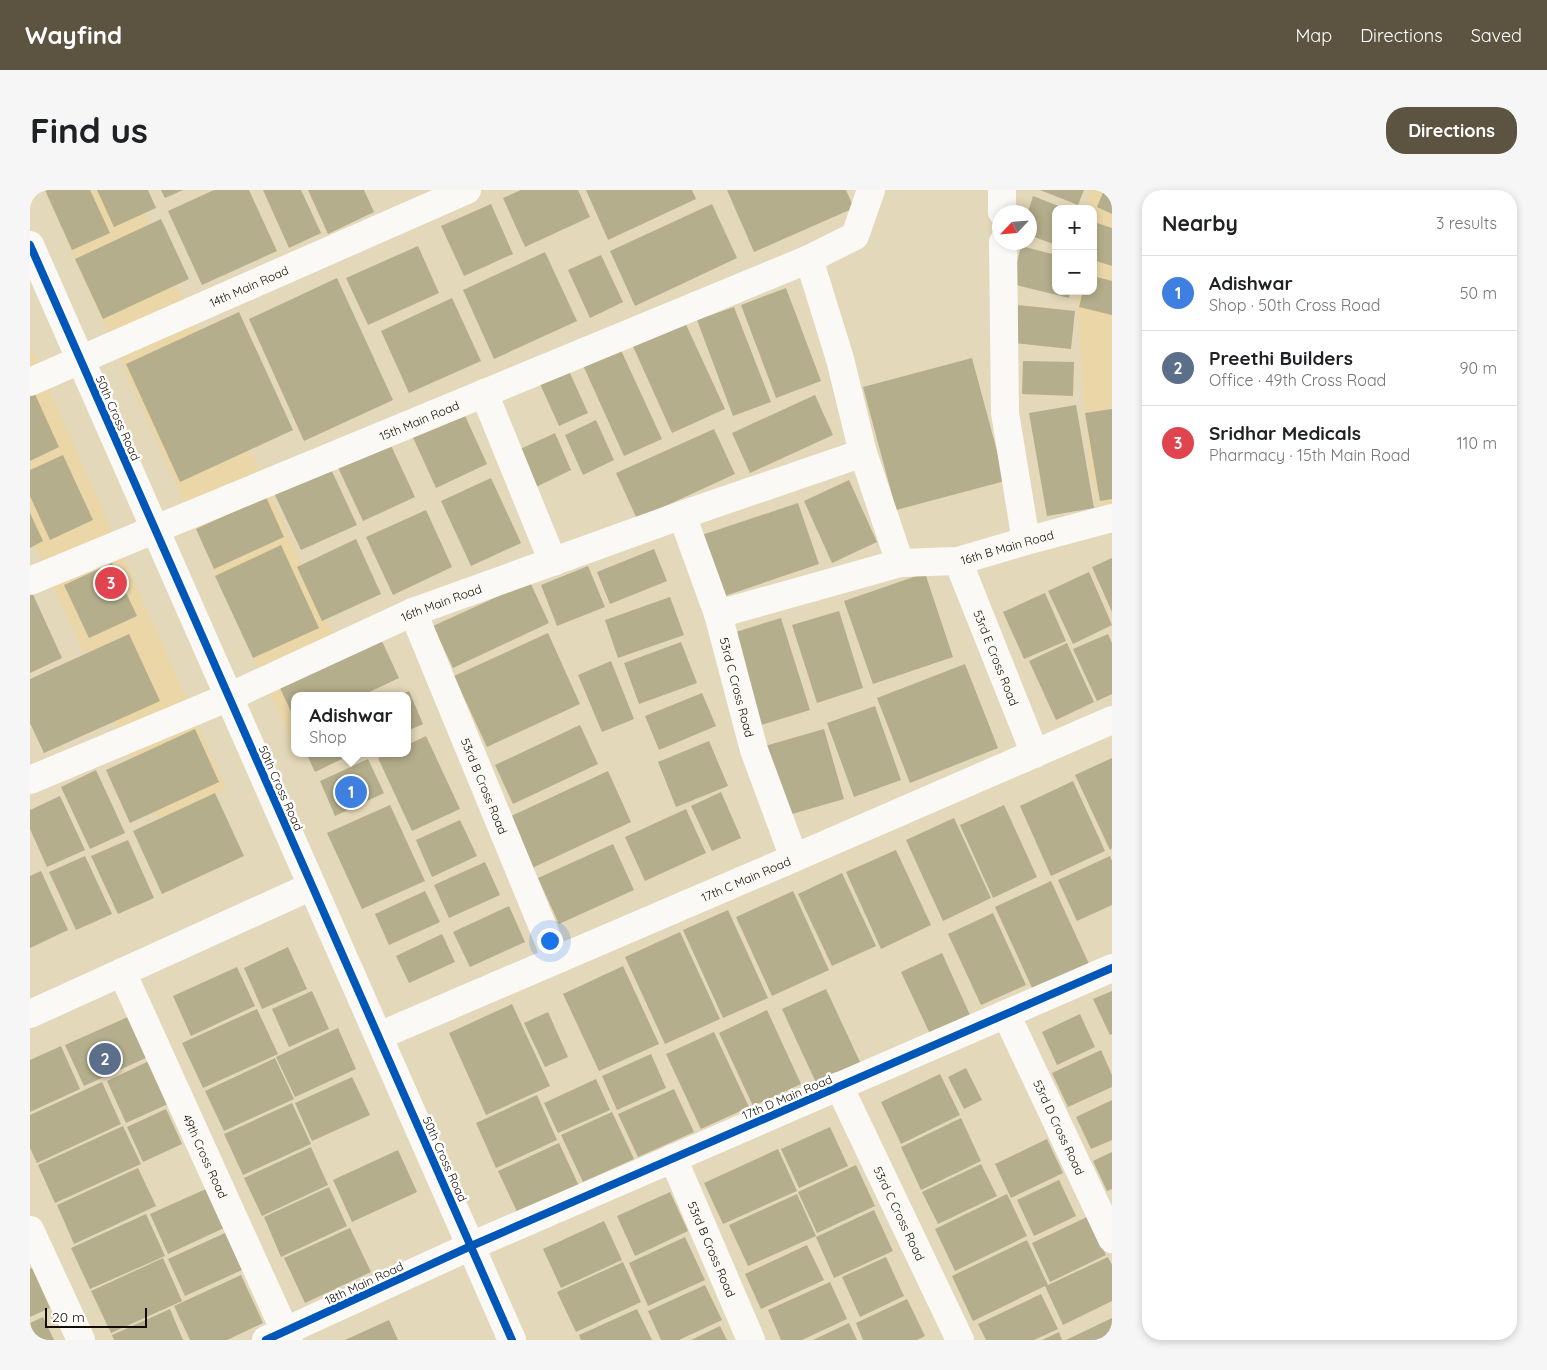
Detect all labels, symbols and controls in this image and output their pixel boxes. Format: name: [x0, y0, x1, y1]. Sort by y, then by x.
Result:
text: Wayfind: [25, 20, 122, 50]
text: Map: [1295, 24, 1332, 47]
text: Directions: [1360, 24, 1443, 47]
text: Saved: [1471, 24, 1522, 47]
button: Directions: [1386, 107, 1517, 154]
text: Find us: [30, 108, 148, 152]
north arrow: [992, 205, 1037, 250]
map controls: [1052, 205, 1097, 295]
button: +: [1052, 205, 1097, 250]
text: Nearby: [1162, 210, 1238, 236]
text: 3 results: [1436, 213, 1497, 233]
button: −: [1052, 250, 1097, 295]
street label: 14th Main Road: [207, 262, 291, 310]
text: Adishwar: [1209, 271, 1293, 295]
text: 1: [1175, 283, 1181, 303]
text: 50 m: [1460, 283, 1497, 303]
text: Shop · 50th Cross Road: [1209, 295, 1380, 315]
text: Preethi Builders: [1209, 346, 1353, 370]
text: 2: [1173, 358, 1183, 378]
text: 90 m: [1460, 358, 1497, 378]
text: Office · 49th Cross Road: [1209, 370, 1386, 390]
street label: 50th Cross Road: [93, 373, 143, 463]
street label: 15th Main Road: [377, 397, 461, 443]
text: Sridhar Medicals: [1209, 421, 1361, 445]
text: 3: [1174, 433, 1182, 453]
text: 110 m: [1457, 433, 1497, 453]
text: Pharmacy · 15th Main Road: [1209, 445, 1410, 465]
street label: 16th B Main Road: [959, 526, 1055, 567]
pin: 3: [95, 564, 127, 602]
street label: 16th Main Road: [398, 580, 483, 624]
street label: 53rd E Cross Road: [971, 608, 1022, 708]
street label: 53rd C Cross Road: [717, 636, 758, 739]
popup: [291, 692, 411, 757]
text: Adishwar: [309, 703, 393, 727]
text: Shop: [309, 727, 347, 747]
street label: 53rd B Cross Road: [458, 735, 511, 836]
street label: 50th Cross Road: [256, 743, 306, 833]
pin: 1: [335, 773, 367, 811]
street label: 17th C Main Road: [699, 853, 793, 904]
your location: [537, 928, 563, 954]
pin: 2: [89, 1040, 121, 1078]
street label: 17th D Main Road: [740, 1071, 834, 1123]
street label: 53rd D Cross Road: [1030, 1077, 1088, 1177]
street label: 49th Cross Road: [180, 1112, 231, 1200]
street label: 50th Cross Road: [420, 1114, 470, 1204]
street label: 53rd C Cross Road: [871, 1164, 928, 1263]
street label: 53rd B Cross Road: [685, 1199, 739, 1299]
street label: 18th Main Road: [322, 1258, 406, 1308]
scale bar: [45, 1305, 148, 1328]
text: 20 m: [52, 1308, 85, 1326]

